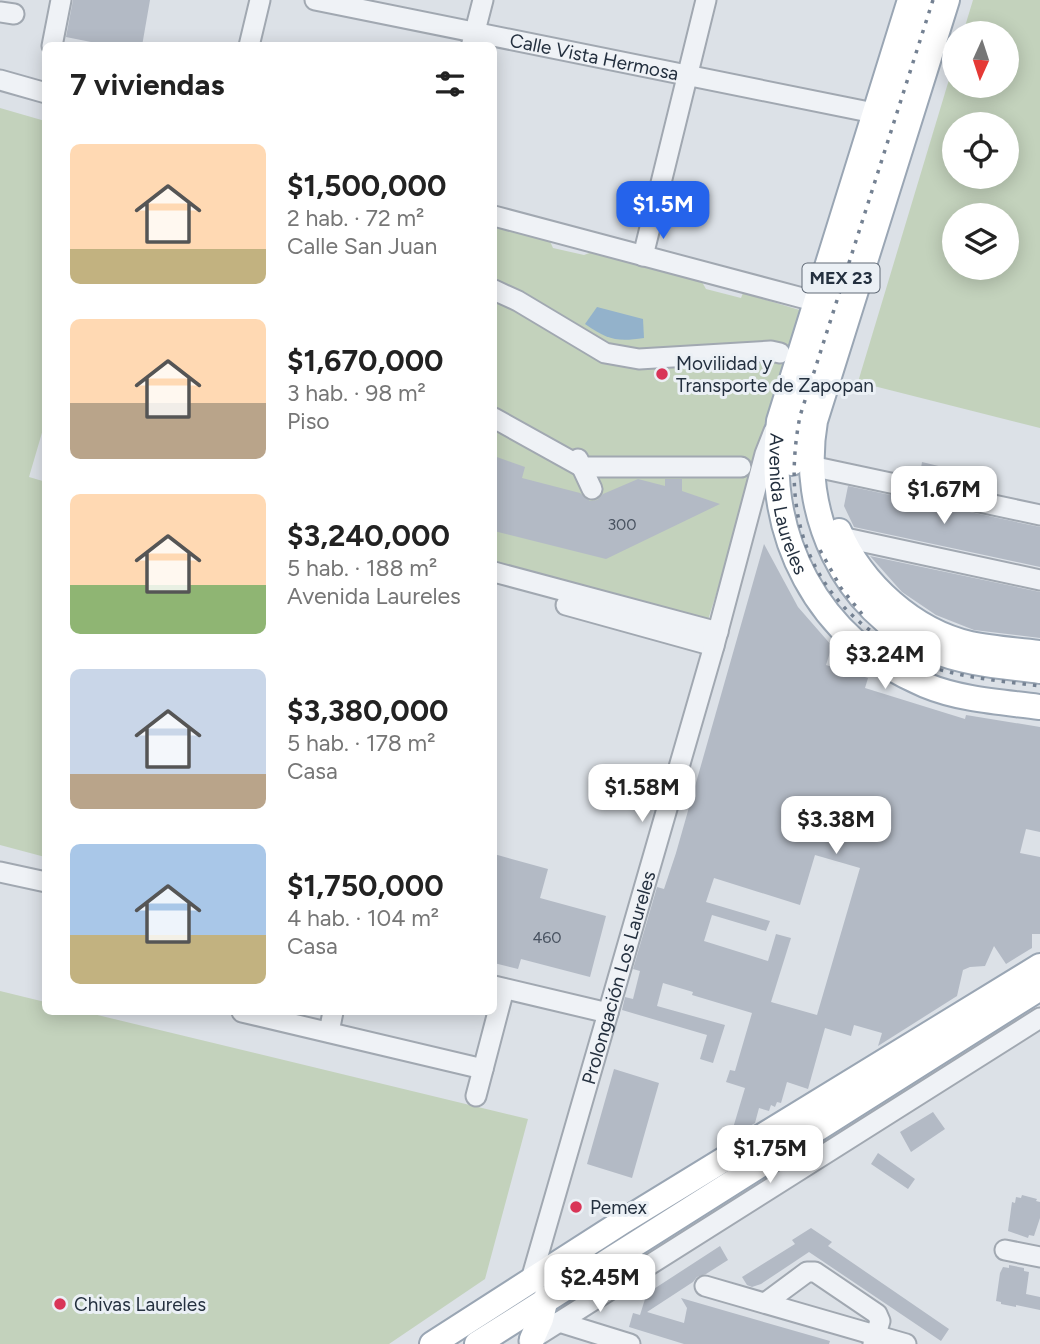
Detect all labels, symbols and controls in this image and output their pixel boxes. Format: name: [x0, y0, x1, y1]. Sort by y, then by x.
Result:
north arrow: [942, 21, 1018, 98]
map controls: [942, 21, 1019, 280]
street label: Calle Vista Hermosa: [508, 29, 681, 85]
icon: filters: [431, 65, 469, 103]
text: 7 viviendas: [70, 66, 224, 103]
button: locate: [942, 112, 1019, 189]
text: $1,500,000: [287, 167, 446, 204]
icon: home: [126, 172, 210, 256]
pin: $1.5M: [614, 182, 712, 241]
text: $1.5M: [632, 190, 694, 218]
button: layers: [942, 203, 1019, 280]
text: 2 hab. · 72 m²: [287, 204, 424, 232]
text: Calle San Juan: [287, 232, 437, 260]
road number: MEX 23: [802, 264, 880, 292]
text: $1,670,000: [287, 342, 444, 379]
icon: home: [126, 347, 210, 431]
place label: Movilidad y Transporte de Zapopan: [676, 352, 874, 397]
marker: Movilidad y Transporte de Zapopan: [654, 366, 670, 382]
text: 3 hab. · 98 m²: [287, 379, 426, 407]
text: Piso: [287, 407, 330, 435]
street label: Avenida Laureles: [764, 432, 812, 578]
pin: $1.67M: [887, 466, 1001, 526]
text: $1.67M: [907, 475, 981, 503]
house number: 300: [607, 515, 637, 534]
text: $3,240,000: [287, 517, 450, 554]
icon: home: [126, 522, 210, 606]
text: 5 hab. · 188 m²: [287, 554, 437, 582]
text: Avenida Laureles: [287, 582, 461, 610]
pin: $3.24M: [828, 632, 942, 691]
text: $3.24M: [846, 640, 924, 668]
text: $3,380,000: [287, 692, 449, 729]
icon: home: [126, 697, 210, 781]
text: 5 hab. · 178 m²: [287, 729, 435, 757]
text: Casa: [287, 757, 338, 785]
pin: $1.58M: [585, 764, 699, 824]
text: $1.58M: [604, 773, 680, 801]
pin: $3.38M: [779, 796, 893, 856]
text: $3.38M: [797, 805, 875, 833]
text: $1,750,000: [287, 867, 444, 904]
street label: Prolongación Los Laureles: [577, 868, 660, 1087]
icon: home: [126, 872, 210, 956]
text: 4 hab. · 104 m²: [287, 904, 439, 932]
house number: 460: [532, 928, 562, 947]
text: Casa: [287, 932, 338, 960]
pin: $1.75M: [713, 1126, 827, 1185]
text: $1.75M: [733, 1134, 807, 1162]
place label: Pemex: [590, 1196, 647, 1219]
marker: Pemex: [568, 1199, 584, 1215]
pin: $2.45M: [543, 1254, 657, 1314]
text: $2.45M: [560, 1263, 640, 1291]
place label: Chivas Laureles: [74, 1293, 206, 1316]
marker: Chivas Laureles: [52, 1296, 68, 1312]

